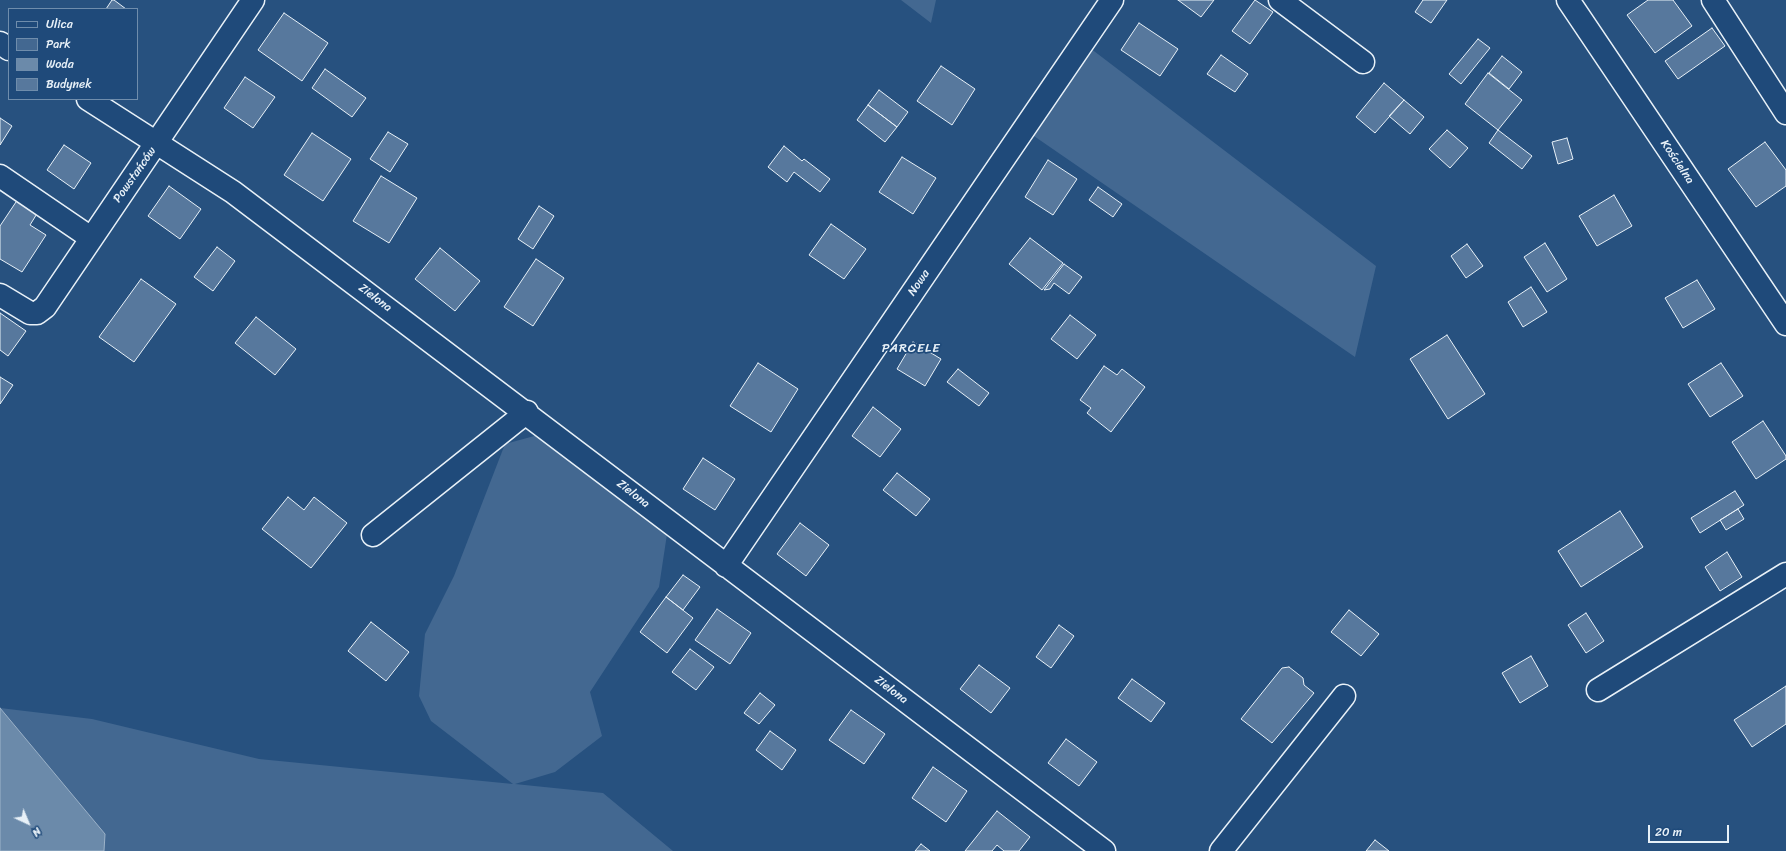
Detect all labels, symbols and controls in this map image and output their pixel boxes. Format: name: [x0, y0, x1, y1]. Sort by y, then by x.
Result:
legend: [8, 8, 138, 100]
text: Ulica: [46, 13, 73, 35]
text: Park: [46, 33, 71, 55]
text: Woda: [46, 53, 74, 75]
text: Budynek: [46, 73, 92, 95]
street label: Kościelna: [1657, 137, 1697, 187]
street label: Powstańców: [110, 144, 160, 206]
street label: Nowa: [905, 267, 933, 299]
street label: Zielona: [356, 281, 394, 315]
district label: PARCELE: [882, 341, 940, 357]
street label: Zielona: [614, 477, 652, 511]
street label: Zielona: [872, 673, 910, 707]
north arrow: [8, 803, 48, 843]
scale bar: [1650, 817, 1731, 843]
text: 20 m: [1655, 821, 1682, 843]
text: N: [27, 823, 46, 841]

